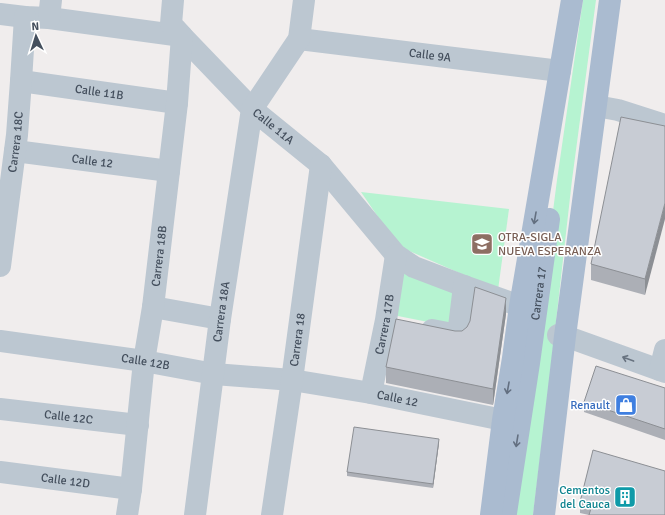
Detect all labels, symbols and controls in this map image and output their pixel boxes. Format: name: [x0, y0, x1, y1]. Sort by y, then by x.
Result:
north arrow: [16, 16, 56, 56]
text: N: [31, 20, 40, 33]
street label: Calle 9A: [408, 46, 453, 66]
street label: Calle 11B: [74, 82, 124, 103]
street label: Calle 11A: [249, 105, 297, 148]
street label: Carrera 18C: [5, 111, 27, 173]
street label: Calle 12: [71, 151, 114, 172]
one-way arrow: [531, 211, 539, 224]
street label: Carrera 18B: [148, 225, 171, 287]
place label: OTRA-SIGLA NUEVA ESPERANZA: [498, 230, 602, 259]
school or university icon: OTRA-SIGLA NUEVA ESPERANZA: [469, 231, 495, 257]
street label: Carrera 17: [528, 266, 550, 321]
street label: Carrera 18A: [210, 280, 234, 343]
street label: Carrera 17B: [372, 293, 398, 356]
street label: Carrera 18: [287, 312, 309, 368]
street label: Calle 12B: [120, 351, 171, 374]
one-way arrow: [622, 355, 635, 362]
one-way arrow: [504, 381, 512, 394]
street label: Calle 12: [376, 387, 419, 410]
shop icon: Renault: [613, 392, 639, 418]
place label: Renault: [570, 398, 610, 413]
street label: Calle 12C: [43, 407, 94, 428]
one-way arrow: [513, 434, 521, 447]
street label: Calle 12D: [40, 470, 91, 492]
place label: Cementos del Cauca: [559, 483, 610, 512]
building icon: Cementos del Cauca: [612, 484, 638, 510]

